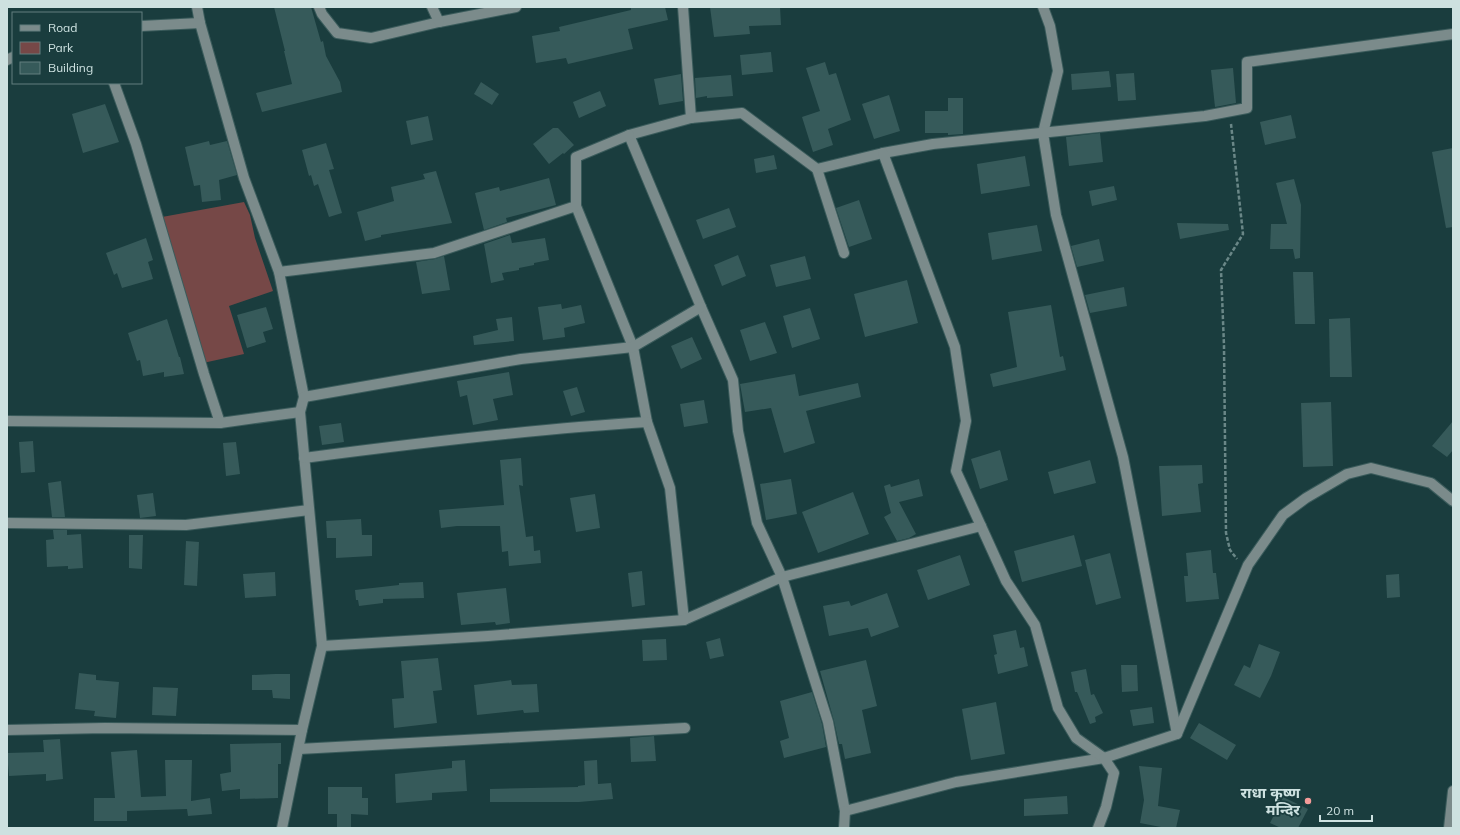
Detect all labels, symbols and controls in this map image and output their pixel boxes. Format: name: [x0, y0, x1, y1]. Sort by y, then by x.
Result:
legend: [12, 12, 142, 84]
text: Road: [48, 20, 77, 35]
text: Park: [48, 40, 74, 55]
text: Building: [48, 60, 93, 75]
place label: राधा कृष्ण मन्दिर: [1240, 783, 1301, 819]
marker: राधा कृष्ण मन्दिर: [1303, 796, 1313, 806]
scale bar: [1320, 797, 1372, 823]
text: 20 m: [1326, 803, 1354, 818]

